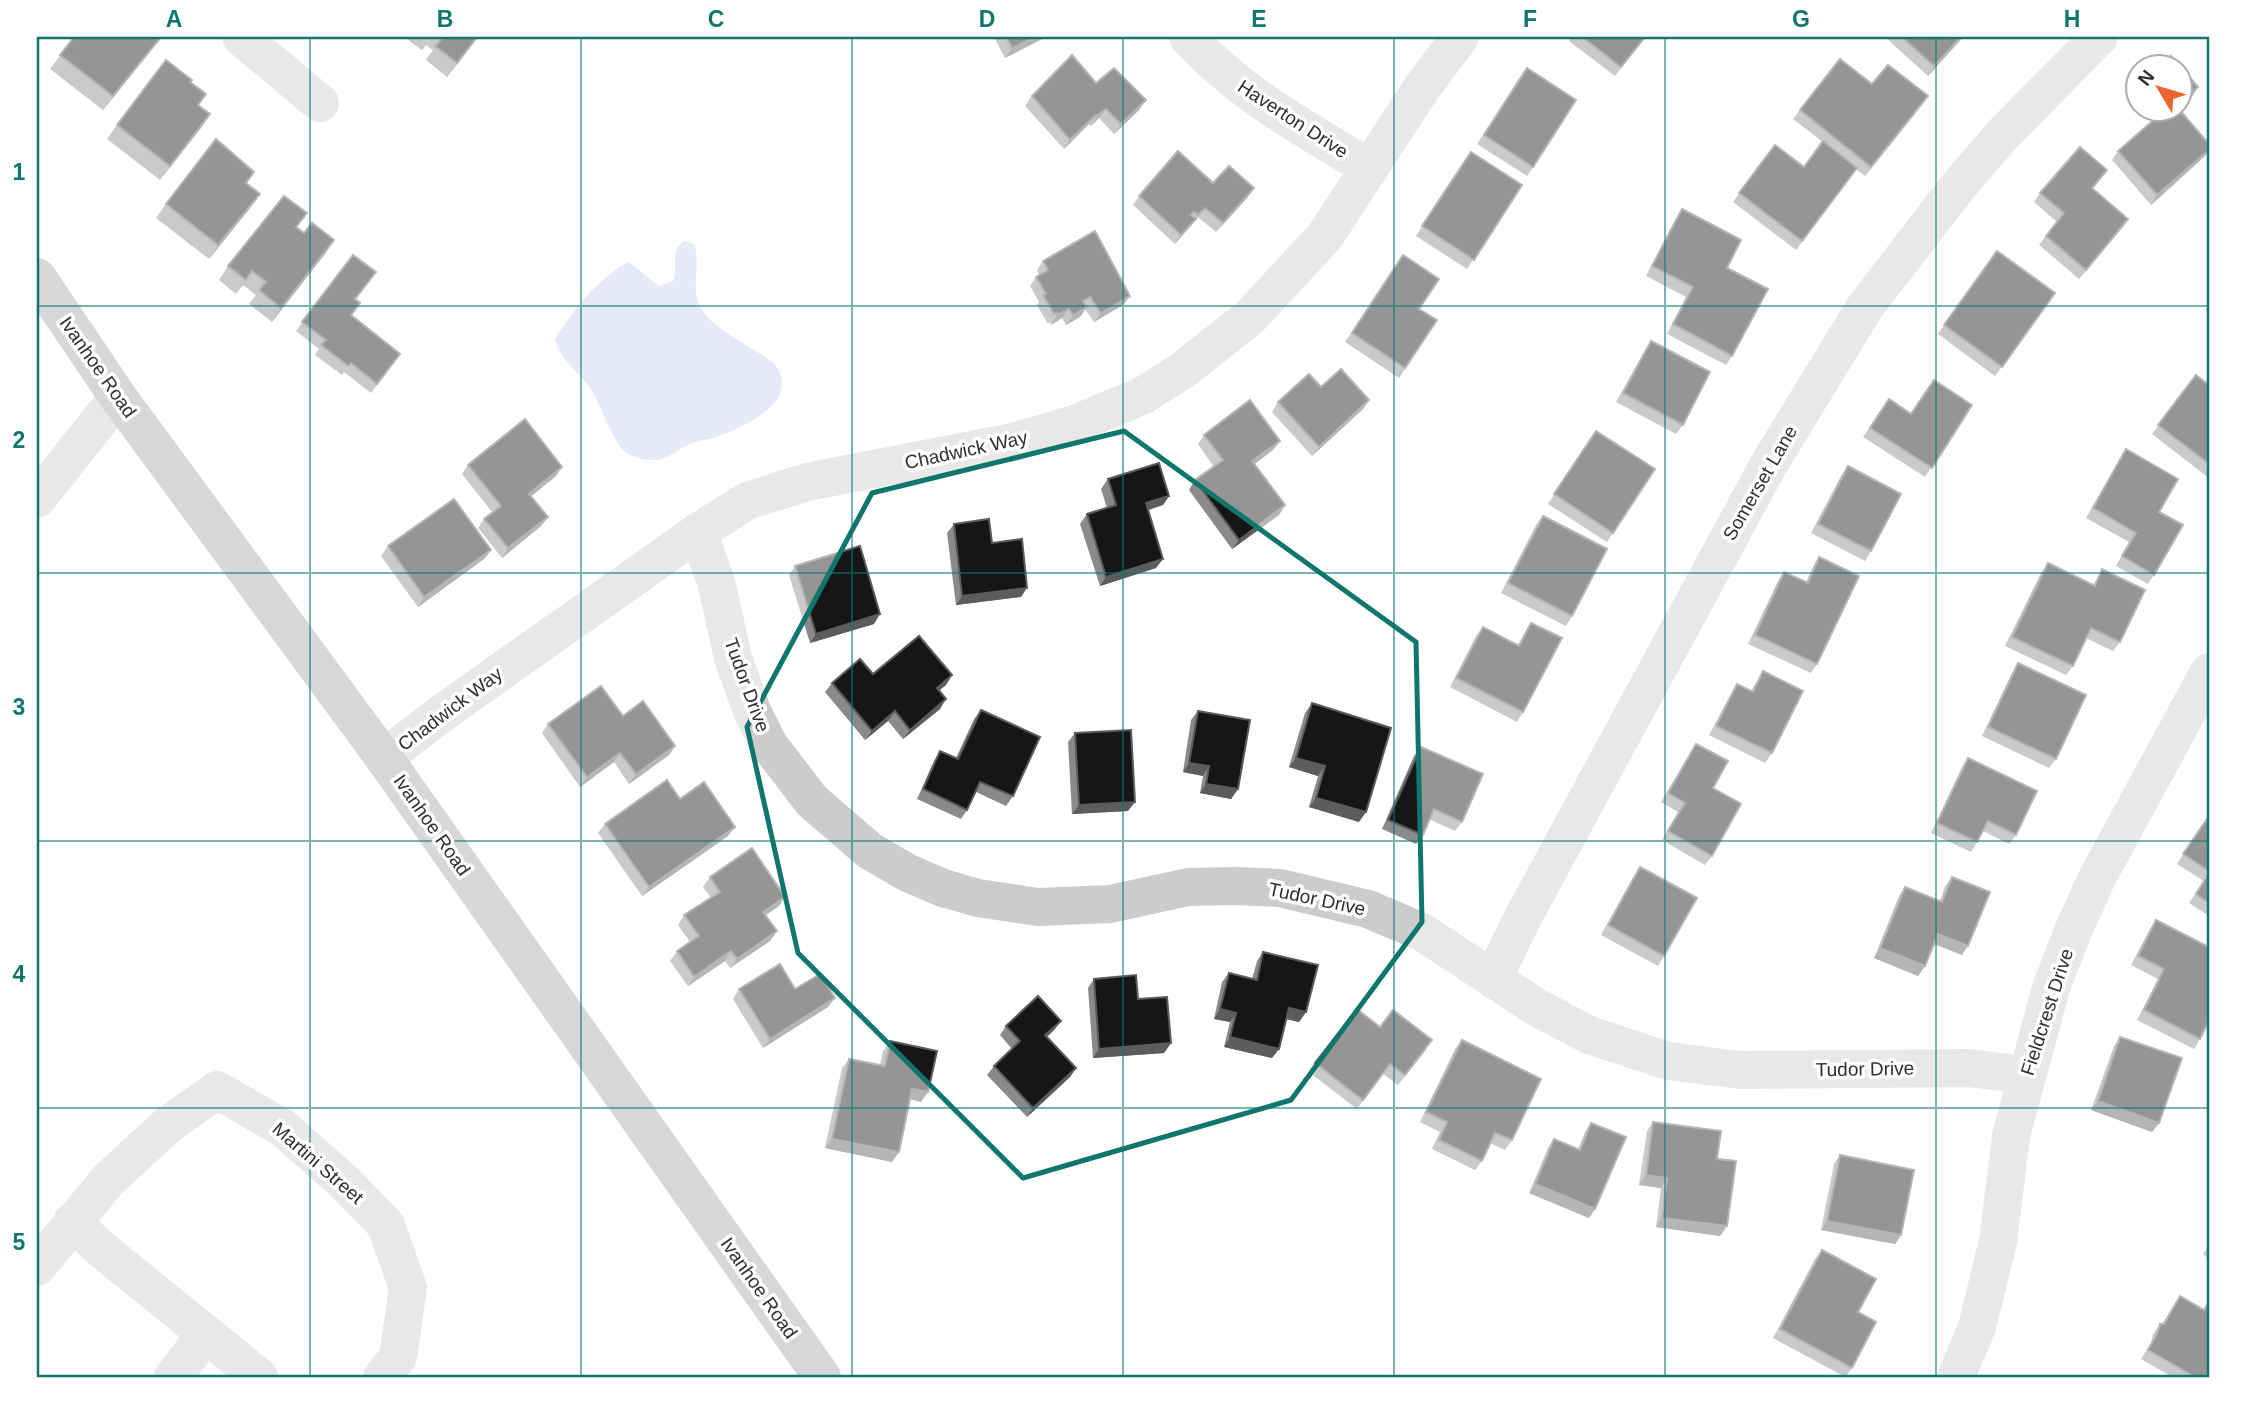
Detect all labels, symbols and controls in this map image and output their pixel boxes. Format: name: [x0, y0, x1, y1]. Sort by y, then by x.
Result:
text: A: [166, 6, 182, 32]
text: B: [437, 6, 453, 32]
text: C: [708, 6, 724, 32]
text: D: [979, 6, 995, 32]
text: E: [1251, 6, 1267, 32]
text: F: [1523, 6, 1537, 32]
text: G: [1792, 6, 1810, 32]
text: H: [2064, 6, 2080, 32]
north arrow: [2124, 52, 2194, 122]
text: N: [2133, 66, 2158, 90]
street label: Haverton Drive: [1234, 76, 1352, 162]
text: 1: [13, 159, 26, 185]
street label: Ivanhoe Road: [55, 313, 141, 421]
street label: Somerset Lane: [1719, 422, 1801, 544]
text: 2: [13, 427, 25, 453]
street label: Chadwick Way: [903, 427, 1030, 473]
street label: Tudor Drive: [720, 635, 774, 735]
street label: Chadwick Way: [394, 663, 507, 755]
text: 3: [13, 694, 25, 720]
street label: Ivanhoe Road: [389, 771, 475, 879]
street label: Tudor Drive: [1267, 878, 1367, 920]
street label: Fieldcrest Drive: [2017, 946, 2077, 1078]
text: 4: [13, 961, 26, 987]
street label: Tudor Drive: [1816, 1058, 1914, 1080]
street label: Martini Street: [268, 1118, 368, 1208]
text: 5: [13, 1229, 26, 1255]
street label: Ivanhoe Road: [716, 1234, 802, 1342]

